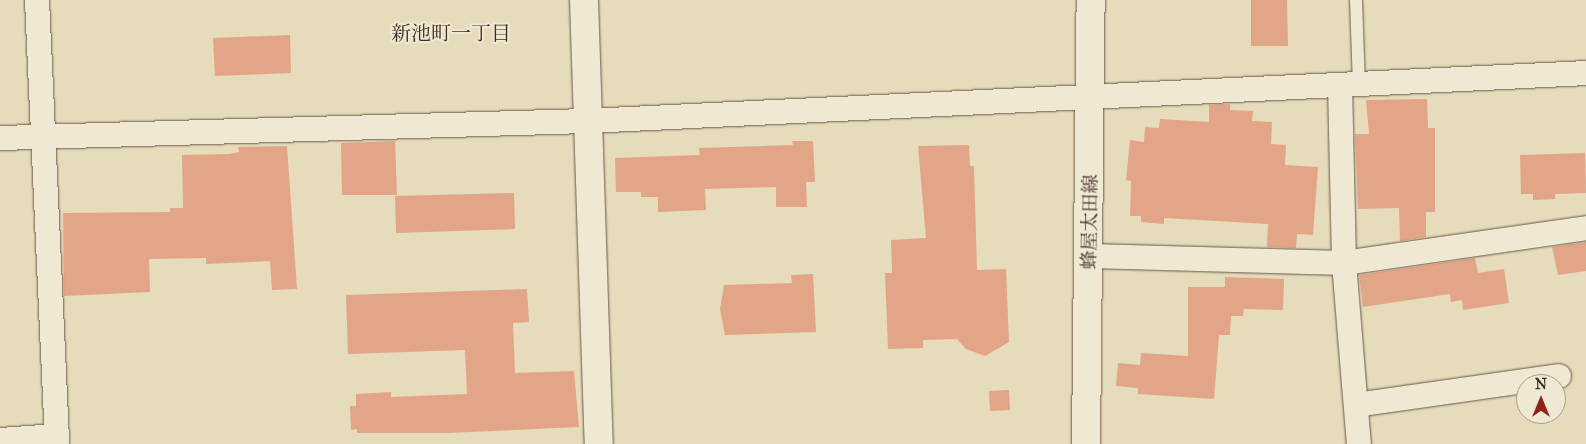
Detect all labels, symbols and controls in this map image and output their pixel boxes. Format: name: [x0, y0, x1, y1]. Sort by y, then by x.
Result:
district label: 新池町一丁目: [391, 21, 511, 45]
street label: 蜂屋太田線: [1078, 174, 1102, 270]
north arrow: [1516, 374, 1566, 424]
text: N: [1535, 376, 1547, 393]

